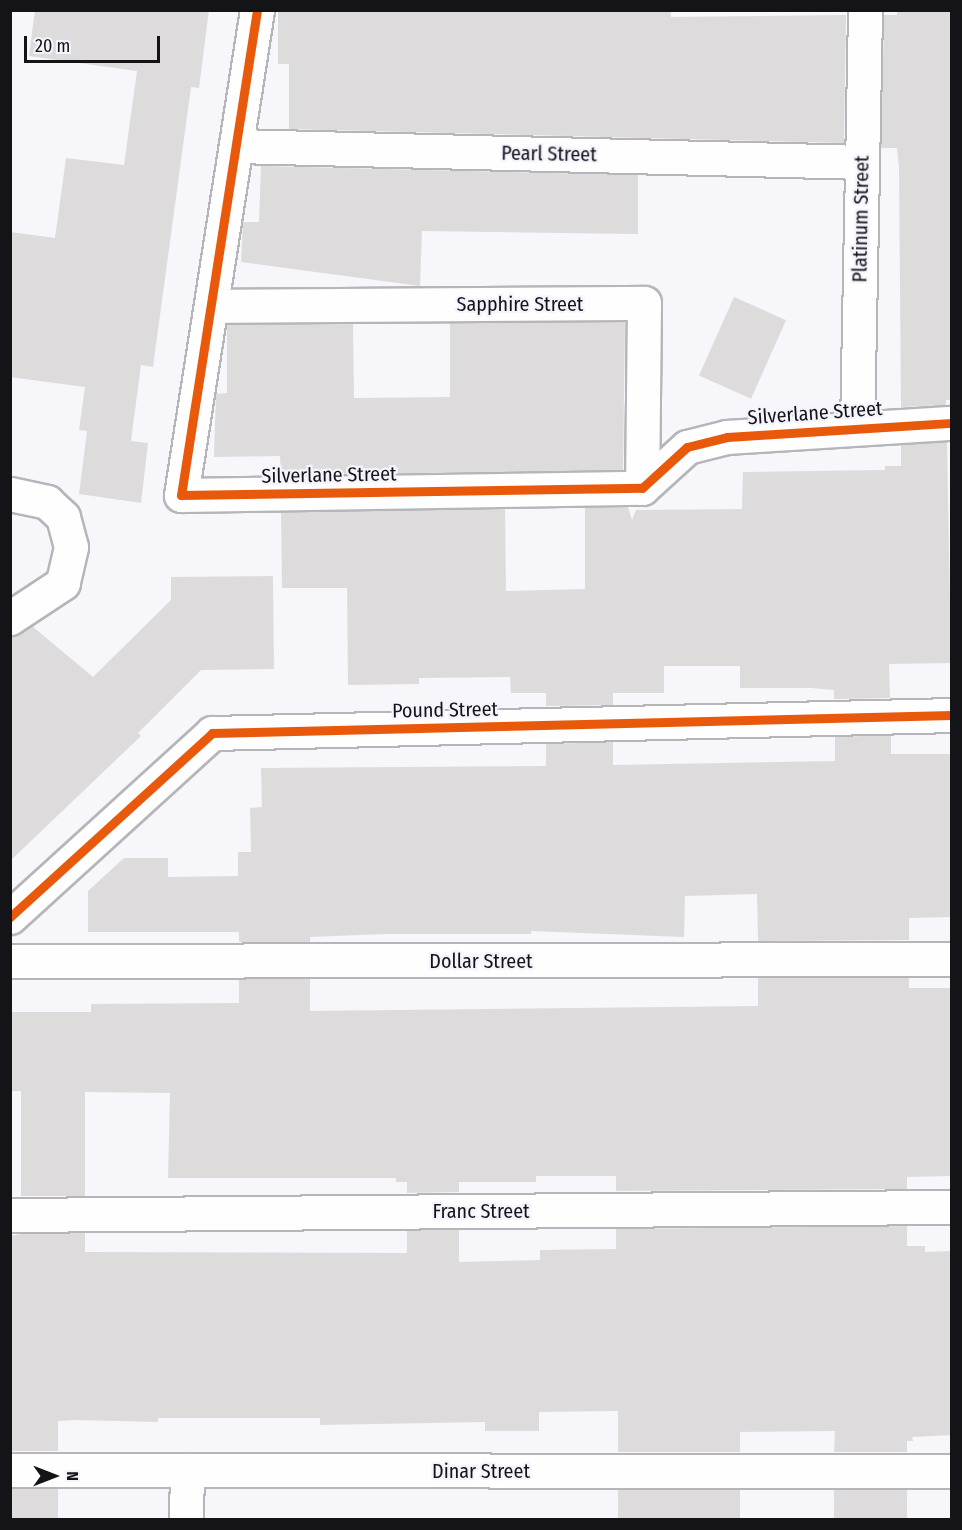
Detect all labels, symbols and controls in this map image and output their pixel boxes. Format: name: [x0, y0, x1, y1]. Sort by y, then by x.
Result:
scale bar: [27, 24, 164, 62]
text: 20 m: [35, 35, 70, 57]
street label: Pearl Street: [501, 141, 597, 167]
street label: Platinum Street: [848, 155, 874, 283]
street label: Sapphire Street: [457, 292, 583, 316]
street label: Silverlane Street: [747, 396, 883, 430]
street label: Silverlane Street: [261, 462, 397, 488]
street label: Pound Street: [392, 697, 498, 723]
street label: Dollar Street: [429, 949, 533, 973]
street label: Franc Street: [432, 1199, 530, 1223]
north arrow: [24, 1446, 84, 1506]
street label: Dinar Street: [432, 1459, 530, 1483]
text: N: [63, 1471, 82, 1481]

